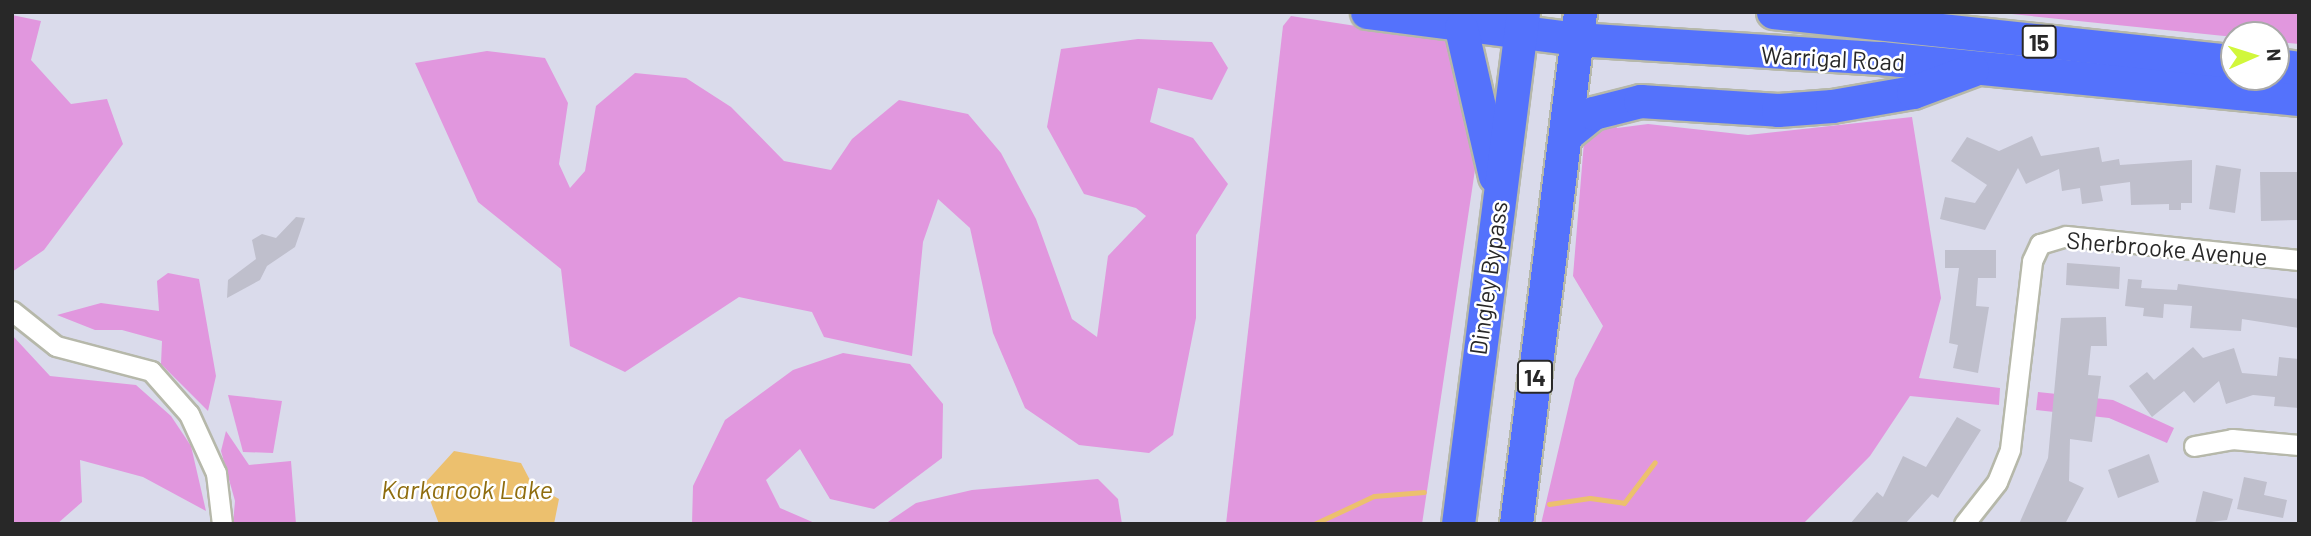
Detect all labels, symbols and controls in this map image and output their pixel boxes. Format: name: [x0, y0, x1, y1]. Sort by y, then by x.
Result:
north arrow: [2220, 21, 2290, 91]
road number: 15: [2022, 22, 2056, 61]
street label: Warrigal Road: [1760, 40, 1906, 76]
text: N: [2263, 48, 2286, 62]
street label: Dingley Bypass: [1463, 199, 1513, 357]
street label: Sherbrooke Avenue: [2065, 225, 2269, 271]
road number: 14: [1516, 358, 1554, 396]
water label: Karkarook Lake: [381, 473, 553, 505]

